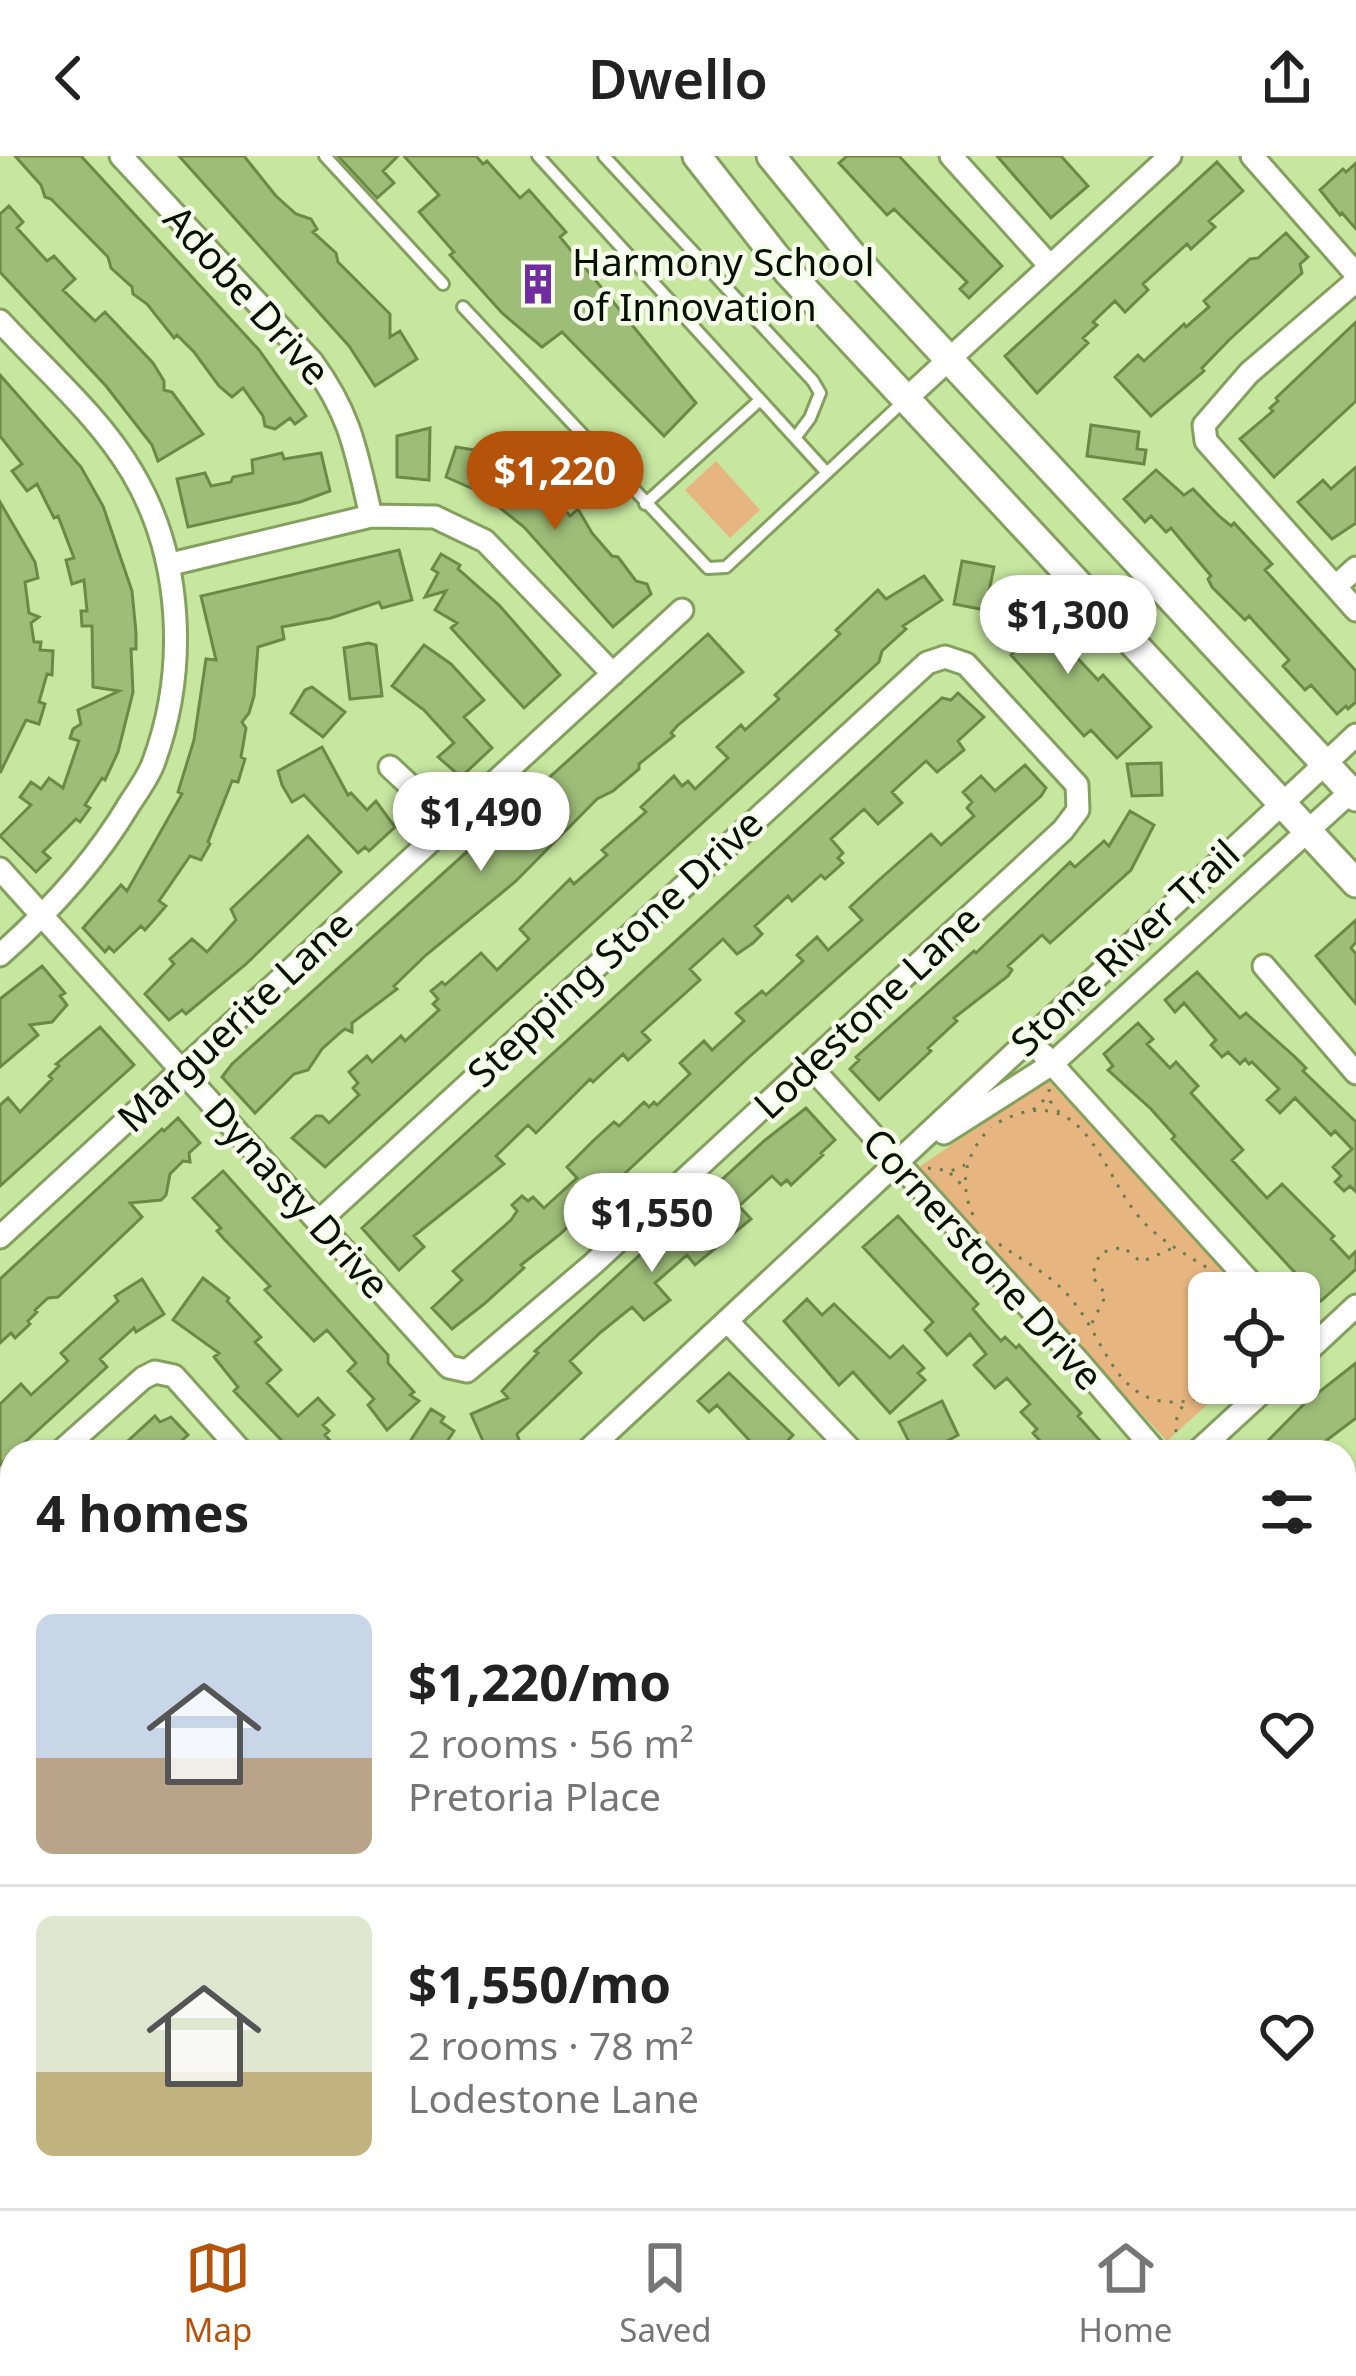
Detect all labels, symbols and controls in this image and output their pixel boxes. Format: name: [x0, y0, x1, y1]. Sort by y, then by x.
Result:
text: Dwello: [588, 41, 768, 115]
icon: back: [36, 45, 102, 111]
icon: share: [1254, 45, 1320, 111]
street label: Adobe Drive: [153, 193, 343, 395]
place label: Harmony School of Innovation: [572, 234, 875, 332]
building icon: Harmony School of Innovation: [515, 261, 561, 307]
pin: $1,220: [457, 431, 653, 533]
text: $1,220: [494, 443, 616, 496]
pin: $1,300: [970, 575, 1166, 677]
text: $1,300: [1007, 587, 1129, 640]
pin: $1,490: [383, 772, 579, 874]
text: $1,490: [420, 784, 542, 837]
street label: Stepping Stone Drive: [455, 796, 773, 1098]
street label: Stone River Trail: [998, 827, 1250, 1067]
street label: Lodestone Lane: [741, 892, 990, 1130]
street label: Marguerite Lane: [105, 897, 363, 1143]
street label: Dynasty Drive: [194, 1085, 403, 1309]
street label: Cornerstone Drive: [852, 1116, 1116, 1400]
pin: $1,550: [554, 1173, 750, 1275]
text: $1,550: [591, 1185, 713, 1238]
map controls: [1188, 1272, 1320, 1404]
button: locate: [1188, 1272, 1320, 1404]
text: 4 homes: [36, 1477, 249, 1547]
icon: filters: [1254, 1479, 1320, 1545]
text: $1,220/mo: [408, 1646, 671, 1716]
icon: home: [132, 1662, 276, 1806]
icon: heart: [1254, 1701, 1320, 1767]
text: 2 rooms · 56 m²: [408, 1716, 694, 1769]
text: Pretoria Place: [408, 1769, 661, 1822]
text: $1,550/mo: [408, 1948, 671, 2018]
icon: home: [132, 1964, 276, 2108]
icon: heart: [1254, 2003, 1320, 2069]
text: 2 rooms · 78 m²: [408, 2018, 694, 2071]
text: Lodestone Lane: [408, 2071, 699, 2124]
tab: Map: [184, 2235, 252, 2352]
tab: Saved: [619, 2235, 712, 2352]
tab: Home: [1079, 2235, 1172, 2352]

